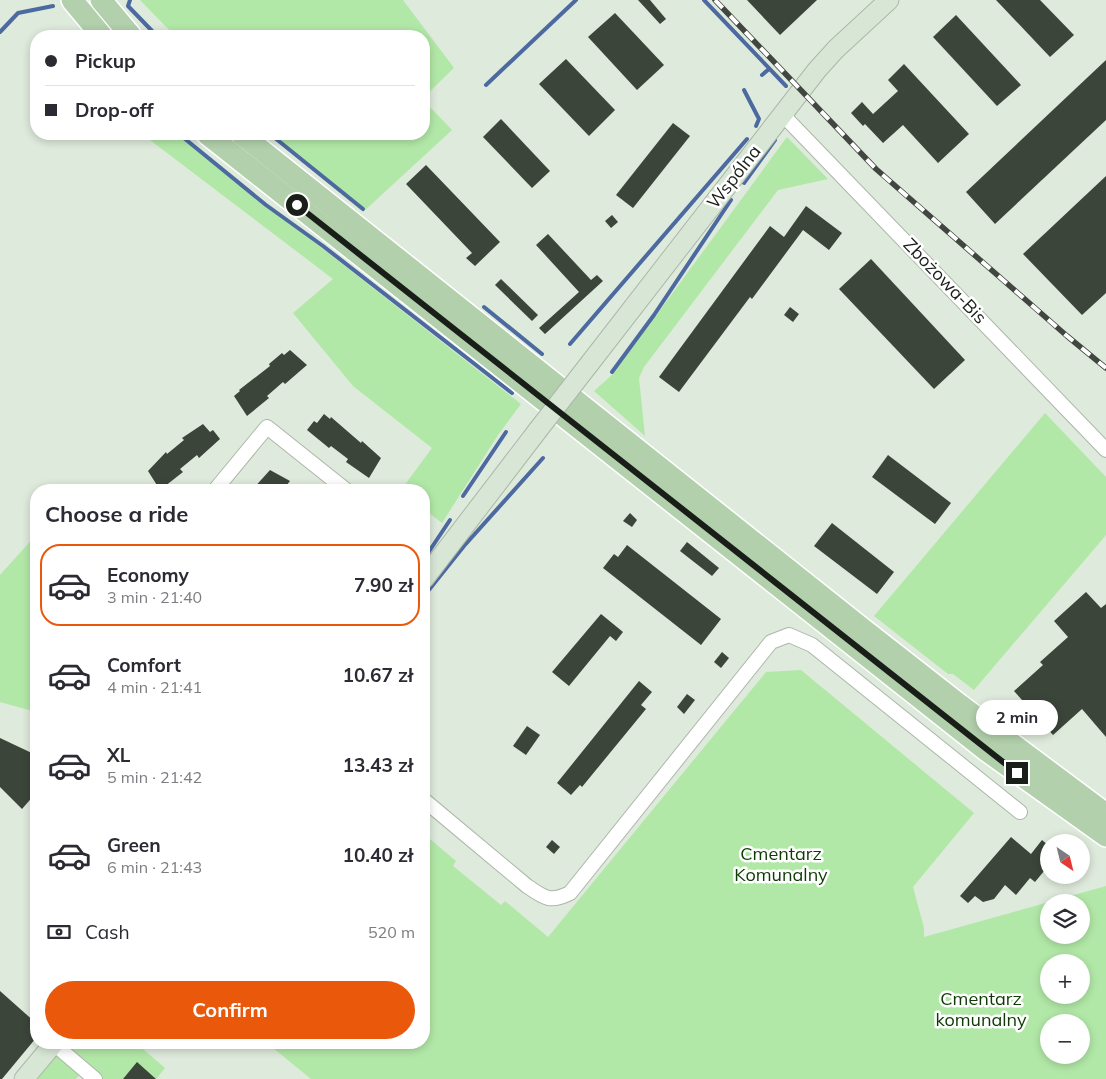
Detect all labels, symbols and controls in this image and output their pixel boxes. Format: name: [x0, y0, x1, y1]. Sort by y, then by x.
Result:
text: Pickup: [75, 49, 136, 73]
text: Drop-off: [75, 98, 153, 122]
street label: Wspólna: [702, 140, 766, 213]
route start: [286, 194, 308, 216]
street label: Zbożowa-Bis: [899, 233, 992, 328]
text: Choose a ride: [45, 500, 188, 528]
icon: car: [47, 563, 92, 608]
text: Economy: [107, 563, 189, 587]
text: 7.90 zł: [354, 573, 413, 597]
text: 3 min · 21:40: [107, 587, 202, 607]
icon: car: [47, 653, 92, 698]
text: Comfort: [107, 653, 181, 677]
text: 10.67 zł: [343, 663, 413, 687]
text: 4 min · 21:41: [107, 677, 202, 697]
callout: 2 min: [976, 700, 1058, 736]
text: 2 min: [996, 707, 1038, 727]
icon: car: [47, 743, 92, 788]
text: XL: [107, 743, 130, 767]
text: 13.43 zł: [343, 753, 413, 777]
route end: [1006, 762, 1028, 784]
text: 5 min · 21:42: [107, 767, 202, 787]
icon: car: [47, 833, 92, 878]
text: Green: [107, 833, 161, 857]
north arrow: [1040, 834, 1090, 884]
map controls: [1040, 834, 1090, 1064]
park label: Cmentarz Komunalny: [734, 842, 828, 886]
text: 10.40 zł: [343, 843, 413, 867]
text: 6 min · 21:43: [107, 857, 202, 877]
button: layers: [1040, 894, 1090, 944]
icon: cash: [45, 918, 73, 946]
text: Cash: [85, 920, 130, 944]
text: 520 m: [368, 922, 415, 942]
button: +: [1040, 954, 1090, 1004]
button: Confirm: [45, 981, 415, 1039]
park label: Cmentarz komunalny: [935, 987, 1027, 1031]
button: −: [1040, 1014, 1090, 1064]

